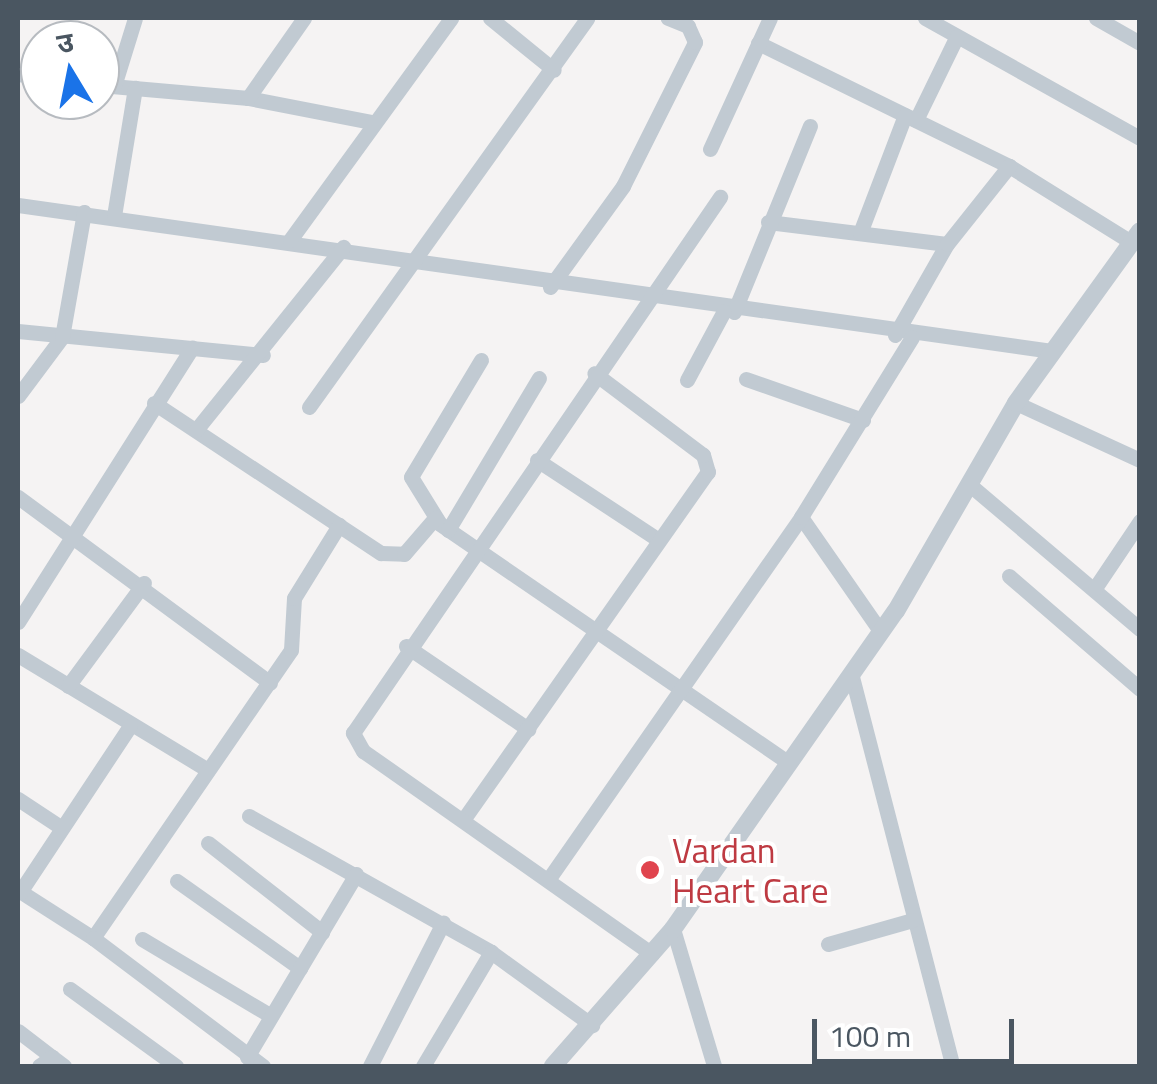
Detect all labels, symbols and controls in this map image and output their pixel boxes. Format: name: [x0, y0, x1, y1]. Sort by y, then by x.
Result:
text: उ: [53, 19, 77, 65]
north arrow: [20, 20, 120, 120]
place label: Vardan Heart Care: [672, 829, 829, 911]
marker: Vardan Heart Care: [637, 857, 663, 883]
scale bar: [817, 999, 1020, 1061]
text: 100 m: [829, 1013, 911, 1059]

